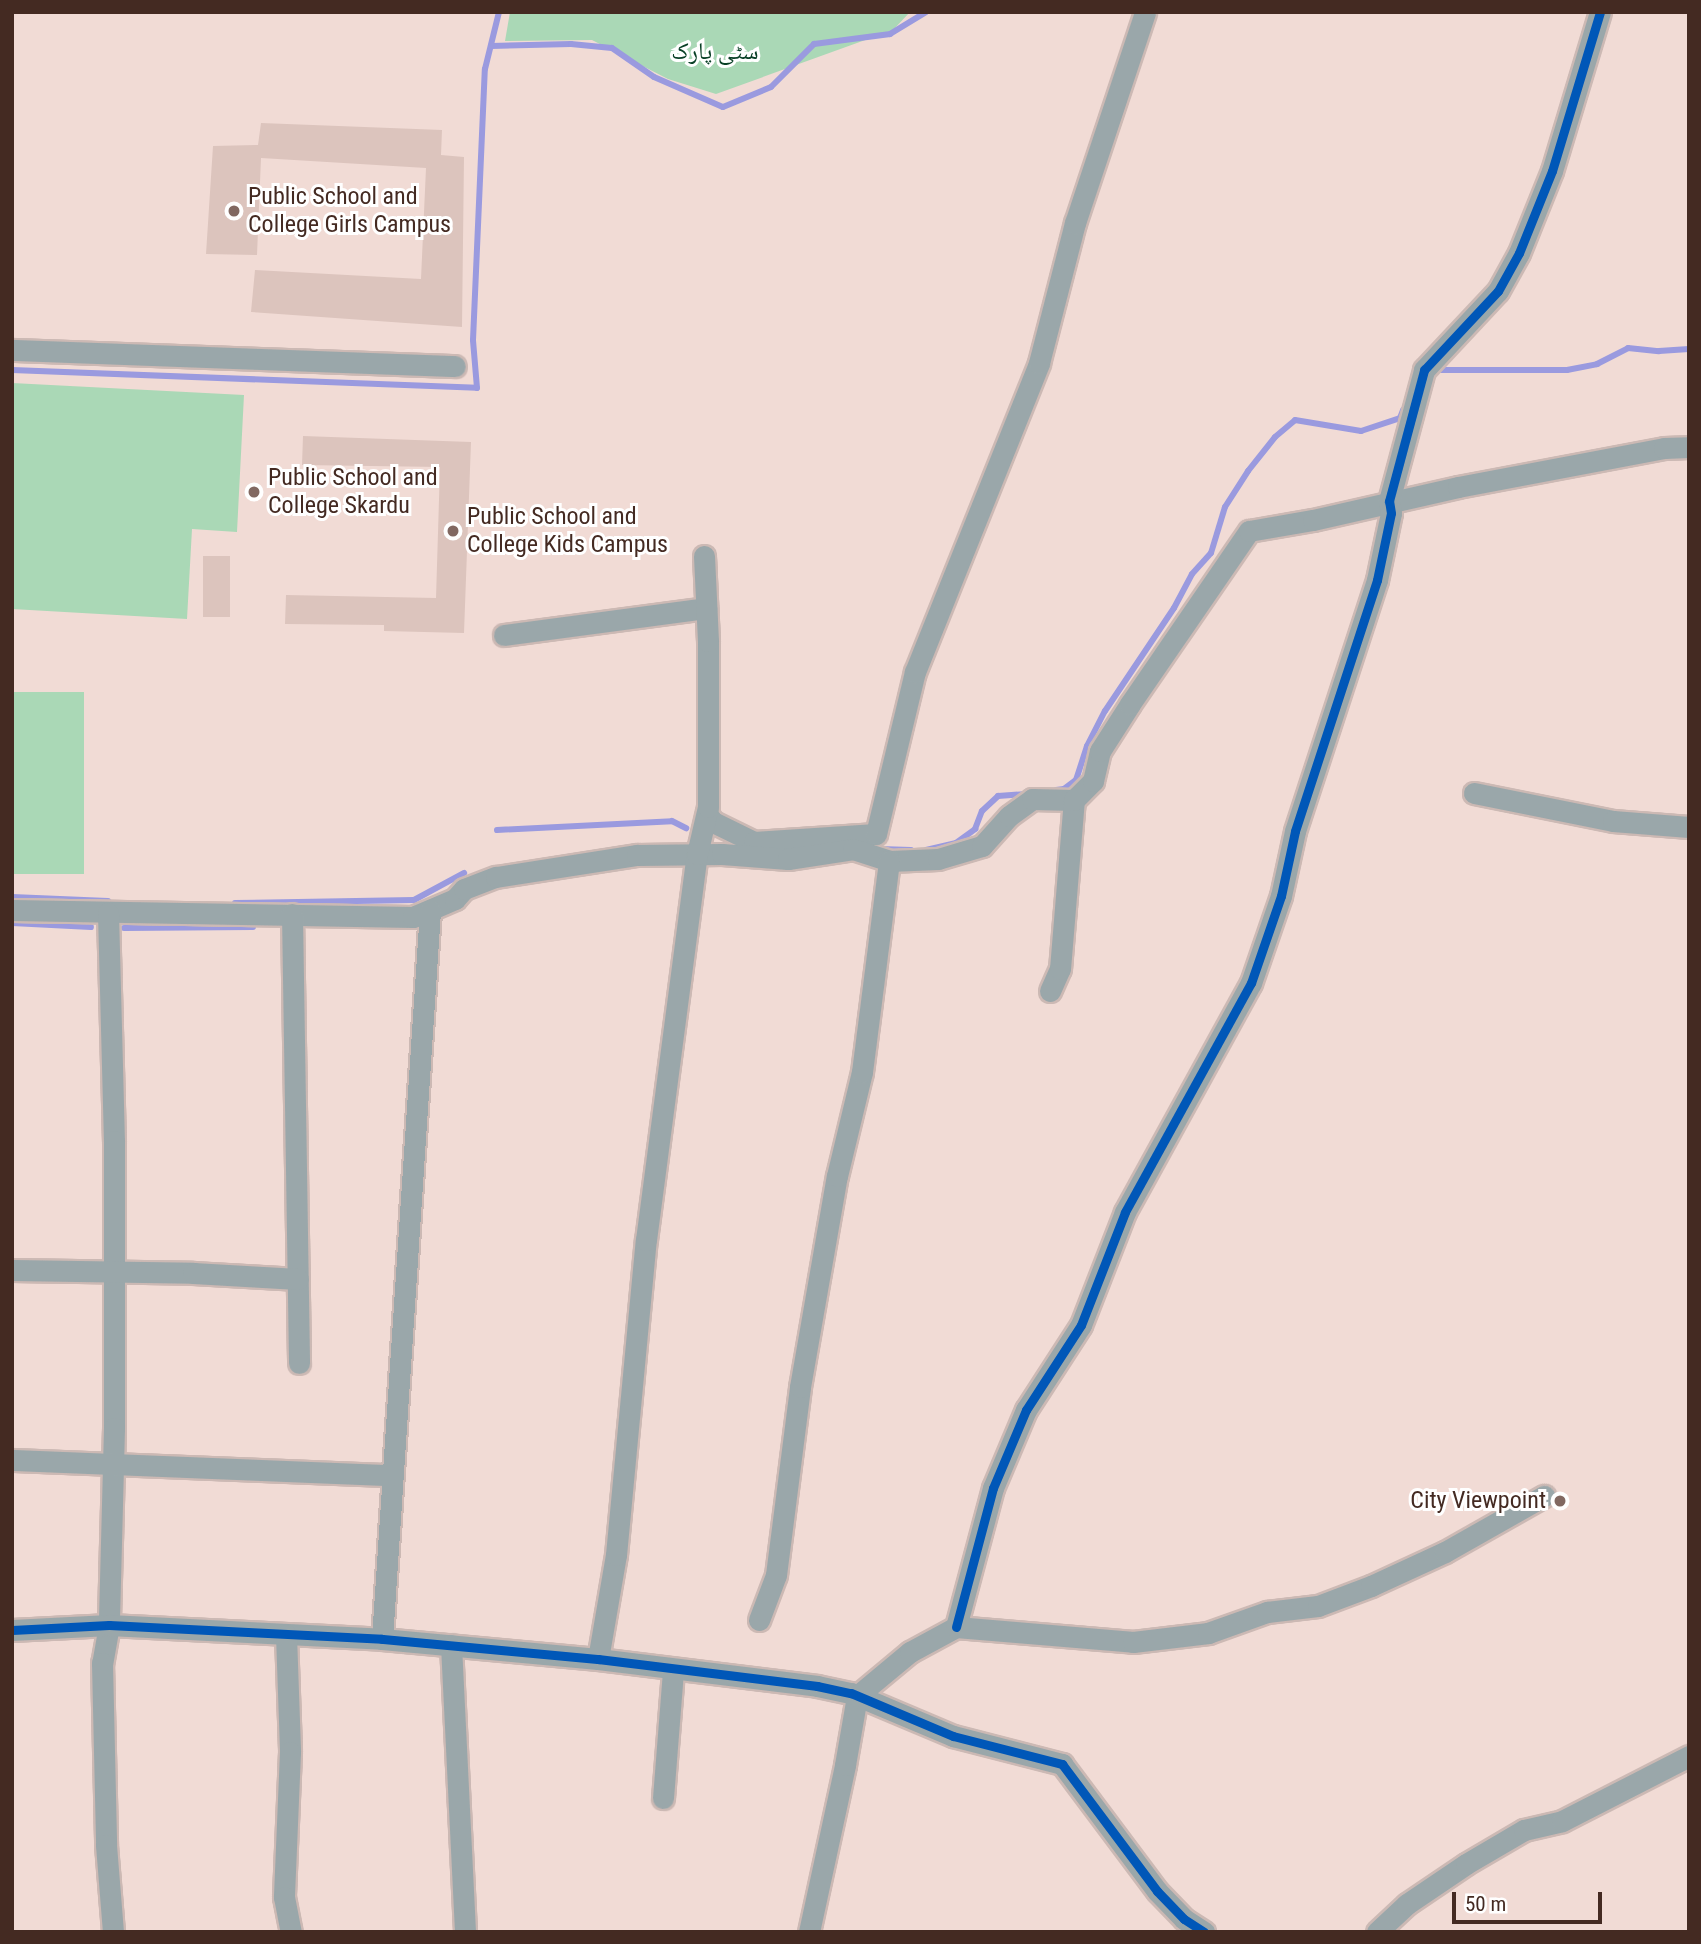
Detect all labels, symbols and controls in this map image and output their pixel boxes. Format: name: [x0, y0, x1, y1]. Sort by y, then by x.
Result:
park label: سٹی پارک: [671, 38, 759, 66]
place label: Public School and College Girls Campus: [248, 183, 451, 239]
marker: Public School and College Girls Campus: [226, 203, 242, 219]
place label: Public School and College Skardu: [268, 464, 438, 520]
marker: Public School and College Skardu: [246, 484, 262, 500]
place label: Public School and College Kids Campus: [467, 503, 668, 559]
marker: Public School and College Kids Campus: [445, 523, 461, 539]
place label: City Viewpoint: [1410, 1487, 1546, 1515]
marker: City Viewpoint: [1552, 1493, 1568, 1509]
scale bar: [1456, 1878, 1606, 1922]
text: 50 m: [1465, 1892, 1506, 1916]

